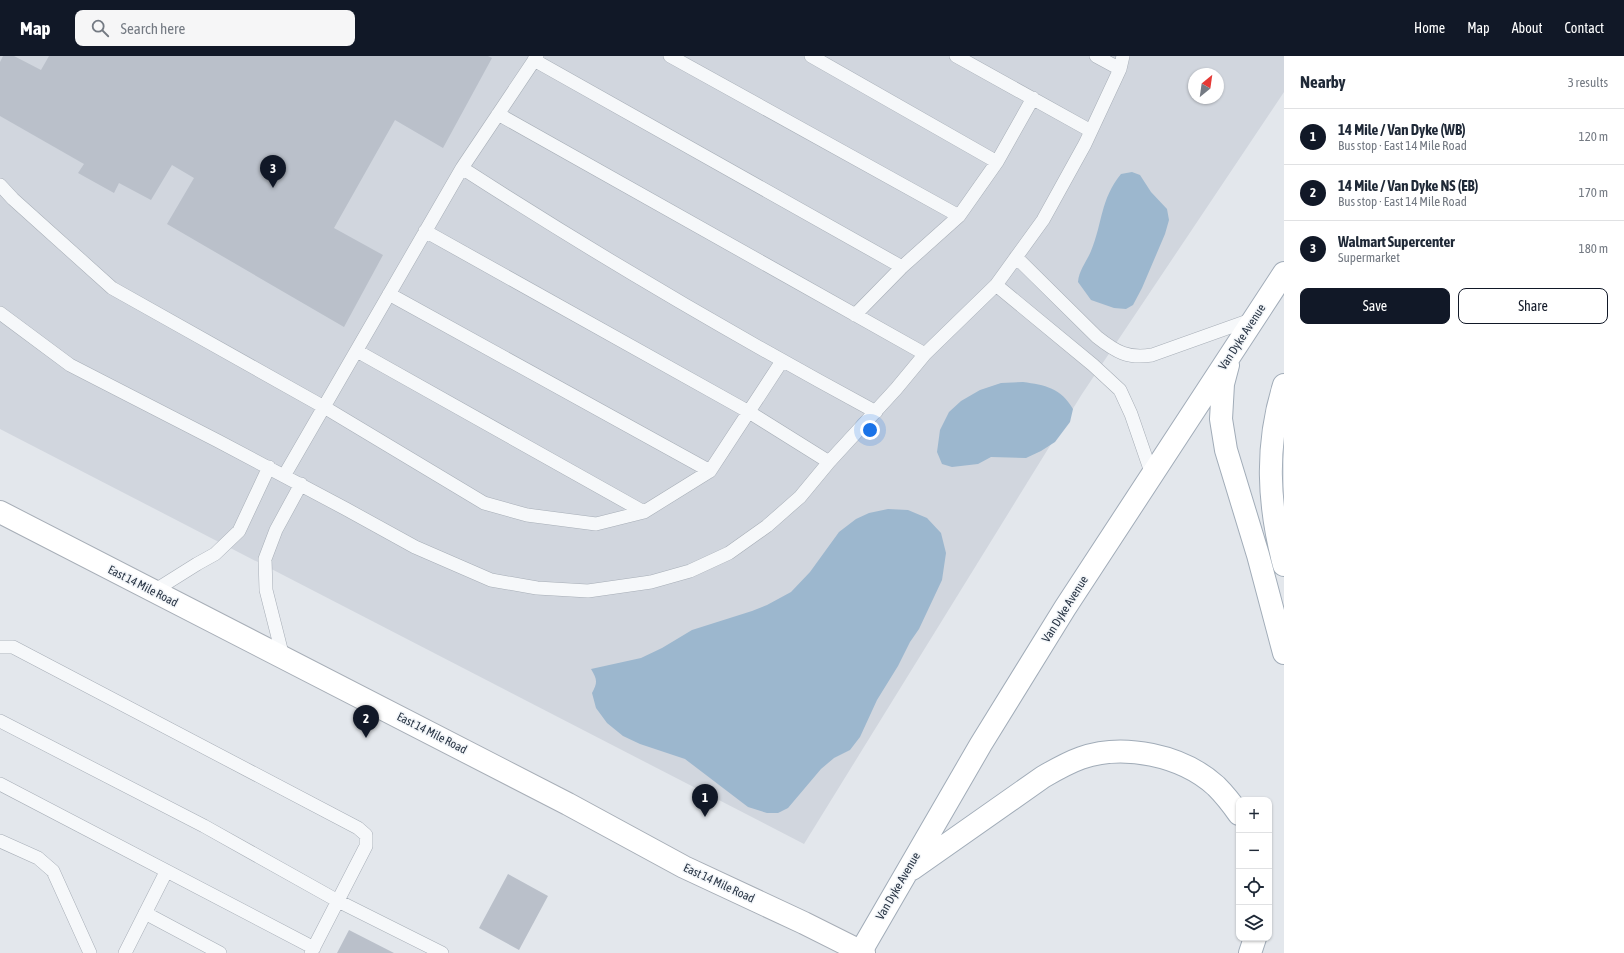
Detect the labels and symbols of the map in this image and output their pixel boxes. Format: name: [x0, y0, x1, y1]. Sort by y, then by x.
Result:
north arrow: [1188, 68, 1224, 104]
pin: 3: [260, 155, 286, 188]
street label: Van Dyke Avenue: [1216, 301, 1268, 373]
your location: [860, 420, 880, 440]
street label: East 14 Mile Road: [106, 562, 180, 610]
street label: Van Dyke Avenue: [1039, 573, 1091, 645]
pin: 2: [353, 705, 379, 738]
street label: East 14 Mile Road: [395, 709, 469, 757]
pin: 1: [692, 784, 718, 817]
street label: Van Dyke Avenue: [873, 850, 923, 922]
street label: East 14 Mile Road: [681, 860, 757, 906]

